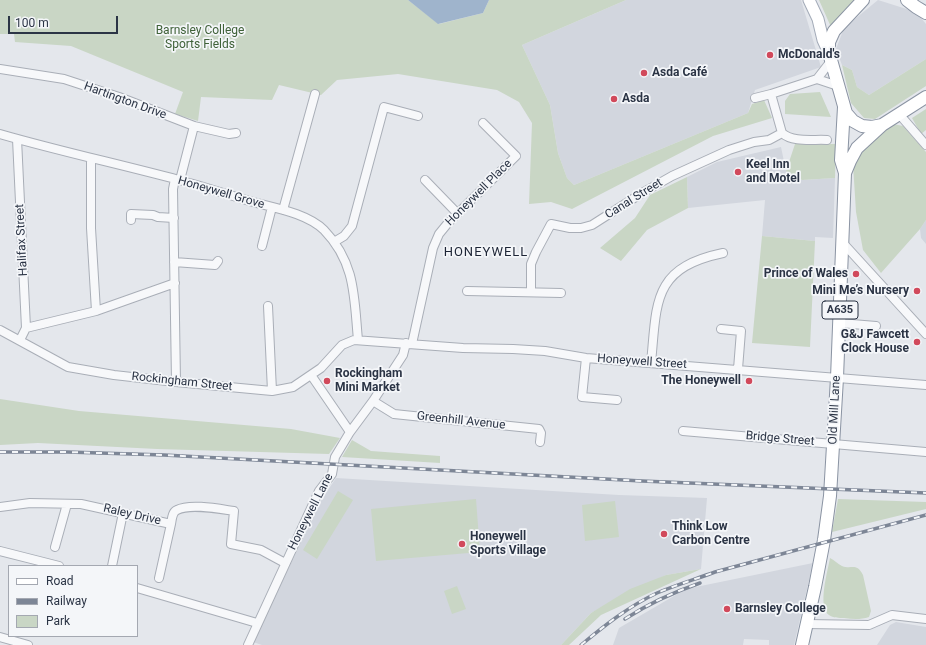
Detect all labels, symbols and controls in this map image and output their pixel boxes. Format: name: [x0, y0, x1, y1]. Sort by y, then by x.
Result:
scale bar: [10, 8, 120, 34]
text: 100 m: [15, 16, 49, 30]
park label: Barnsley College Sports Fields: [156, 24, 244, 52]
place label: McDonald's: [778, 48, 840, 62]
marker: McDonald's: [765, 50, 775, 60]
place label: Asda Café: [652, 66, 707, 80]
marker: Asda Café: [639, 68, 649, 78]
street label: Hartington Drive: [82, 79, 168, 123]
place label: Asda: [622, 92, 649, 106]
marker: Asda: [609, 94, 619, 104]
street label: Honeywell Place: [443, 157, 515, 229]
place label: Keel Inn and Motel: [746, 158, 800, 186]
marker: Keel Inn and Motel: [733, 167, 743, 177]
street label: Honeywell Grove: [176, 174, 266, 212]
street label: Canal Street: [603, 176, 665, 222]
street label: Halifax Street: [13, 204, 31, 276]
district label: HONEYWELL: [444, 245, 528, 261]
place label: Prince of Wales: [764, 267, 848, 281]
marker: Prince of Wales: [851, 269, 861, 279]
place label: Mini Me’s Nursery: [812, 284, 909, 298]
marker: Mini Me’s Nursery: [912, 286, 922, 296]
road number: A635: [822, 301, 858, 319]
place label: G&J Fawcett Clock House: [841, 328, 909, 356]
marker: G&J Fawcett Clock House: [912, 337, 922, 347]
street label: Honeywell Street: [597, 352, 687, 372]
place label: Rockingham Mini Market: [335, 367, 402, 395]
street label: Rockingham Street: [131, 370, 233, 394]
place label: The Honeywell: [661, 374, 741, 388]
street label: Old Mill Lane: [826, 375, 844, 445]
marker: Rockingham Mini Market: [322, 376, 332, 386]
marker: The Honeywell: [744, 376, 754, 386]
street label: Greenhill Avenue: [416, 409, 506, 433]
street label: Bridge Street: [745, 429, 815, 449]
street label: Honeywell Lane: [285, 471, 337, 553]
street label: Raley Drive: [102, 501, 162, 529]
place label: Think Low Carbon Centre: [672, 520, 750, 548]
marker: Think Low Carbon Centre: [659, 529, 669, 539]
place label: Honeywell Sports Village: [470, 530, 546, 558]
marker: Honeywell Sports Village: [457, 539, 467, 549]
legend: [8, 565, 138, 637]
text: Road: [46, 574, 74, 588]
text: Railway: [46, 594, 87, 608]
place label: Barnsley College: [735, 602, 826, 616]
marker: Barnsley College: [722, 604, 732, 614]
text: Park: [46, 614, 70, 628]

